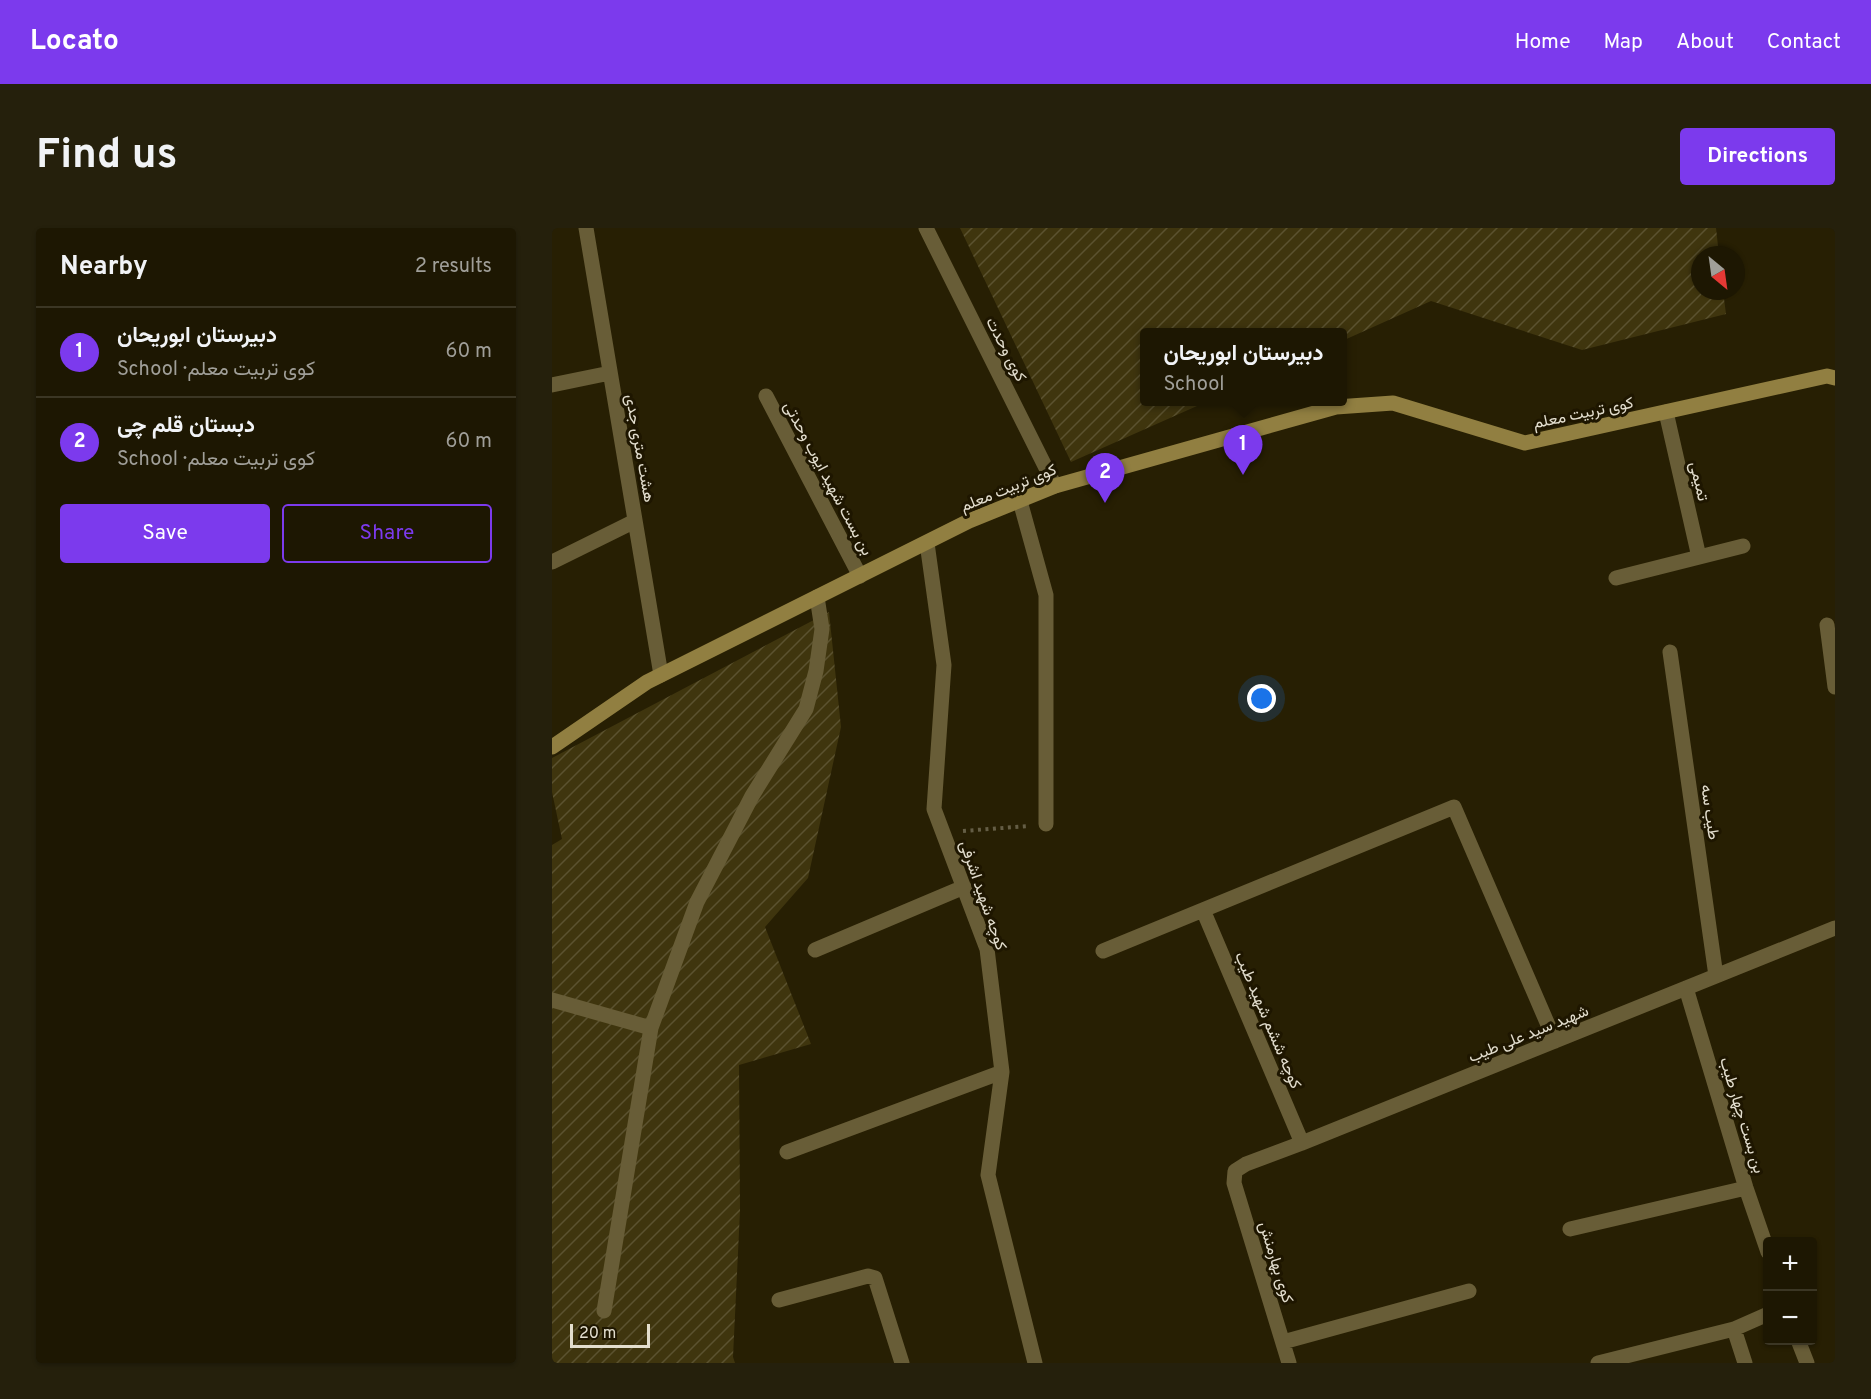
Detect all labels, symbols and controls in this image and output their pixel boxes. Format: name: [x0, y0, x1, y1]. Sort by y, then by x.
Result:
text: Locato: [30, 24, 119, 60]
text: Home: [1515, 29, 1571, 56]
text: Map: [1604, 29, 1643, 56]
text: About: [1676, 29, 1734, 56]
text: Contact: [1767, 29, 1841, 56]
button: Directions: [1680, 128, 1835, 185]
text: Find us: [36, 130, 177, 183]
north arrow: [1691, 246, 1745, 300]
text: Nearby: [60, 251, 148, 284]
text: 2 results: [415, 254, 492, 280]
street label: کوی وحدت: [981, 314, 1030, 385]
text: دبیرستان ابوریحان: [117, 323, 277, 350]
popup: [1140, 328, 1347, 406]
text: 1: [76, 339, 84, 365]
text: 60 m: [446, 339, 492, 365]
text: دبیرستان ابوریحان: [1164, 341, 1323, 368]
text: School · کوی تربیت معلم: [117, 357, 315, 383]
text: School: [1164, 372, 1225, 398]
street label: هشت متری جدی: [620, 393, 658, 504]
street label: کوی تربیت معلم: [1531, 394, 1635, 434]
street label: بن بست شهید ایوب وحدتی: [778, 398, 876, 559]
text: دبستان قلم چی: [117, 413, 255, 440]
pin: 1: [1224, 426, 1262, 475]
text: 2: [73, 429, 86, 455]
text: 60 m: [446, 429, 492, 455]
text: School · کوی تربیت معلم: [117, 447, 315, 473]
pin: 2: [1086, 454, 1124, 503]
street label: کوی تربیت معلم: [958, 460, 1060, 517]
street label: تمیمی: [1684, 460, 1712, 503]
button: Save: [60, 504, 270, 563]
button: Share: [282, 504, 492, 563]
your location: [1247, 684, 1276, 713]
street label: طیب سه: [1695, 783, 1723, 841]
street label: کوچه شهید اشرفی: [954, 838, 1010, 953]
street label: کوچه ششم شهید طیب: [1229, 949, 1305, 1092]
street label: شهید سید علی طیب: [1466, 1002, 1592, 1068]
street label: بن بست چهار طیب: [1714, 1055, 1768, 1176]
street label: کوی بهارمنش: [1253, 1219, 1297, 1306]
map controls: [1763, 1237, 1817, 1345]
button: +: [1763, 1237, 1817, 1291]
button: −: [1763, 1291, 1817, 1345]
scale bar: [570, 1321, 650, 1348]
text: 20 m: [579, 1324, 616, 1344]

